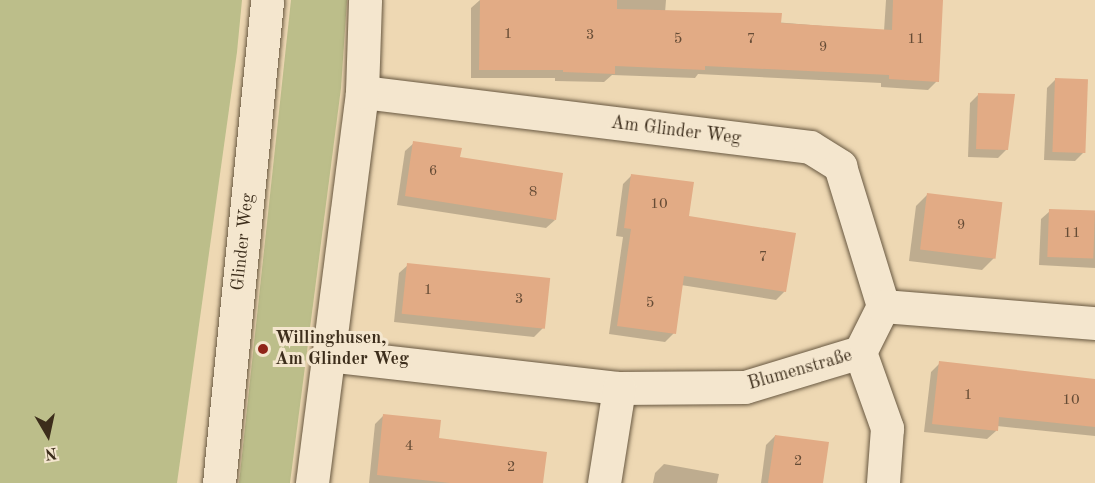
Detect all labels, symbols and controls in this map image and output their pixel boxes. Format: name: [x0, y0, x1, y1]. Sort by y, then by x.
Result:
house number: 1: [504, 26, 512, 44]
house number: 3: [586, 27, 594, 45]
house number: 5: [674, 31, 682, 49]
house number: 7: [747, 31, 755, 49]
house number: 11: [907, 31, 925, 49]
house number: 9: [819, 39, 827, 57]
street label: Am Glinder Weg: [610, 112, 742, 150]
house number: 6: [429, 163, 437, 181]
house number: 8: [529, 184, 537, 202]
street label: Glinder Weg: [227, 192, 259, 292]
house number: 10: [650, 196, 668, 214]
house number: 9: [957, 217, 965, 235]
house number: 11: [1063, 225, 1081, 243]
house number: 7: [759, 249, 767, 267]
house number: 1: [424, 282, 432, 300]
house number: 3: [515, 291, 523, 309]
house number: 5: [646, 295, 654, 313]
place label: Willinghusen, Am Glinder Weg: [275, 328, 409, 370]
marker: Willinghusen, Am Glinder Weg: [256, 342, 270, 356]
street label: Blumenstraße: [745, 345, 855, 395]
house number: 1: [964, 387, 972, 405]
house number: 10: [1062, 392, 1080, 410]
north arrow: [18, 405, 78, 465]
house number: 4: [405, 438, 413, 456]
text: N: [44, 444, 58, 462]
house number: 2: [794, 453, 802, 471]
house number: 2: [507, 459, 515, 477]

